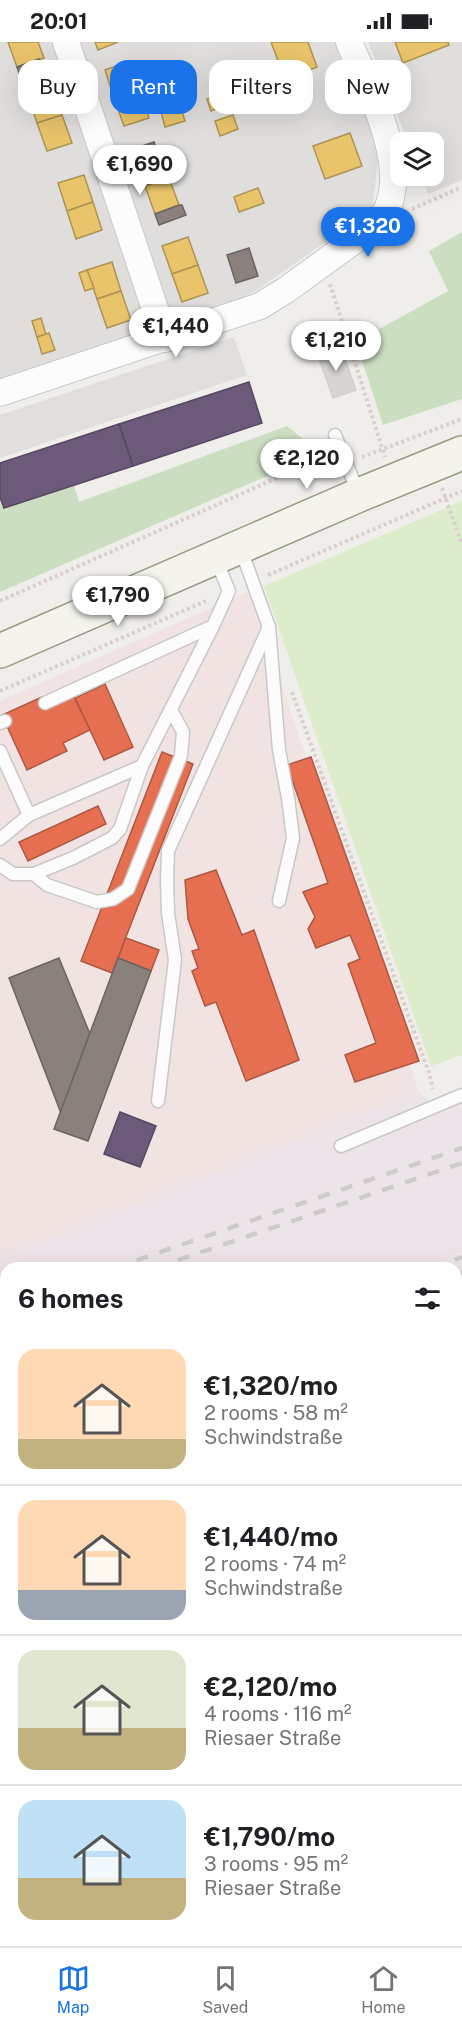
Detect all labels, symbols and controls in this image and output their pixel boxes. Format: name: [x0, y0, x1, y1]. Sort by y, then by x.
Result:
text: 20:01: [30, 8, 88, 34]
chip: Buy: [18, 60, 98, 114]
chip: Rent: [110, 60, 197, 114]
chip: Filters: [209, 60, 313, 114]
chip: New: [325, 60, 411, 114]
map controls: [390, 132, 444, 186]
button: layers: [390, 132, 444, 186]
pin: €1,690: [91, 145, 189, 196]
text: €1,690: [107, 152, 173, 176]
pin: €1,320: [319, 207, 417, 258]
text: €1,320: [335, 214, 401, 238]
pin: €1,440: [127, 307, 225, 358]
text: €1,440: [143, 314, 209, 338]
pin: €1,210: [287, 321, 385, 372]
text: €1,210: [305, 328, 367, 352]
pin: €2,120: [258, 439, 356, 490]
text: €2,120: [274, 446, 340, 470]
pin: €1,790: [69, 576, 167, 627]
text: €1,790: [86, 583, 150, 607]
icon: filters: [411, 1282, 444, 1315]
text: 6 homes: [18, 1283, 123, 1314]
text: €1,320/mo: [204, 1370, 338, 1401]
icon: home: [66, 1373, 138, 1445]
text: 2 rooms · 58 m²: [204, 1401, 348, 1425]
text: Schwindstraße: [204, 1425, 343, 1449]
text: €1,440/mo: [204, 1521, 338, 1552]
icon: home: [66, 1524, 138, 1596]
text: 2 rooms · 74 m²: [204, 1552, 346, 1576]
text: Schwindstraße: [204, 1576, 343, 1600]
text: €2,120/mo: [204, 1671, 337, 1702]
icon: home: [66, 1674, 138, 1746]
text: 4 rooms · 116 m²: [204, 1702, 351, 1726]
text: Riesaer Straße: [204, 1726, 341, 1750]
text: €1,790/mo: [204, 1821, 335, 1852]
icon: home: [66, 1824, 138, 1896]
text: 3 rooms · 95 m²: [204, 1852, 348, 1876]
text: Riesaer Straße: [204, 1876, 341, 1900]
tab: Map: [57, 1962, 90, 2017]
tab: Saved: [203, 1962, 248, 2017]
tab: Home: [361, 1962, 405, 2017]

